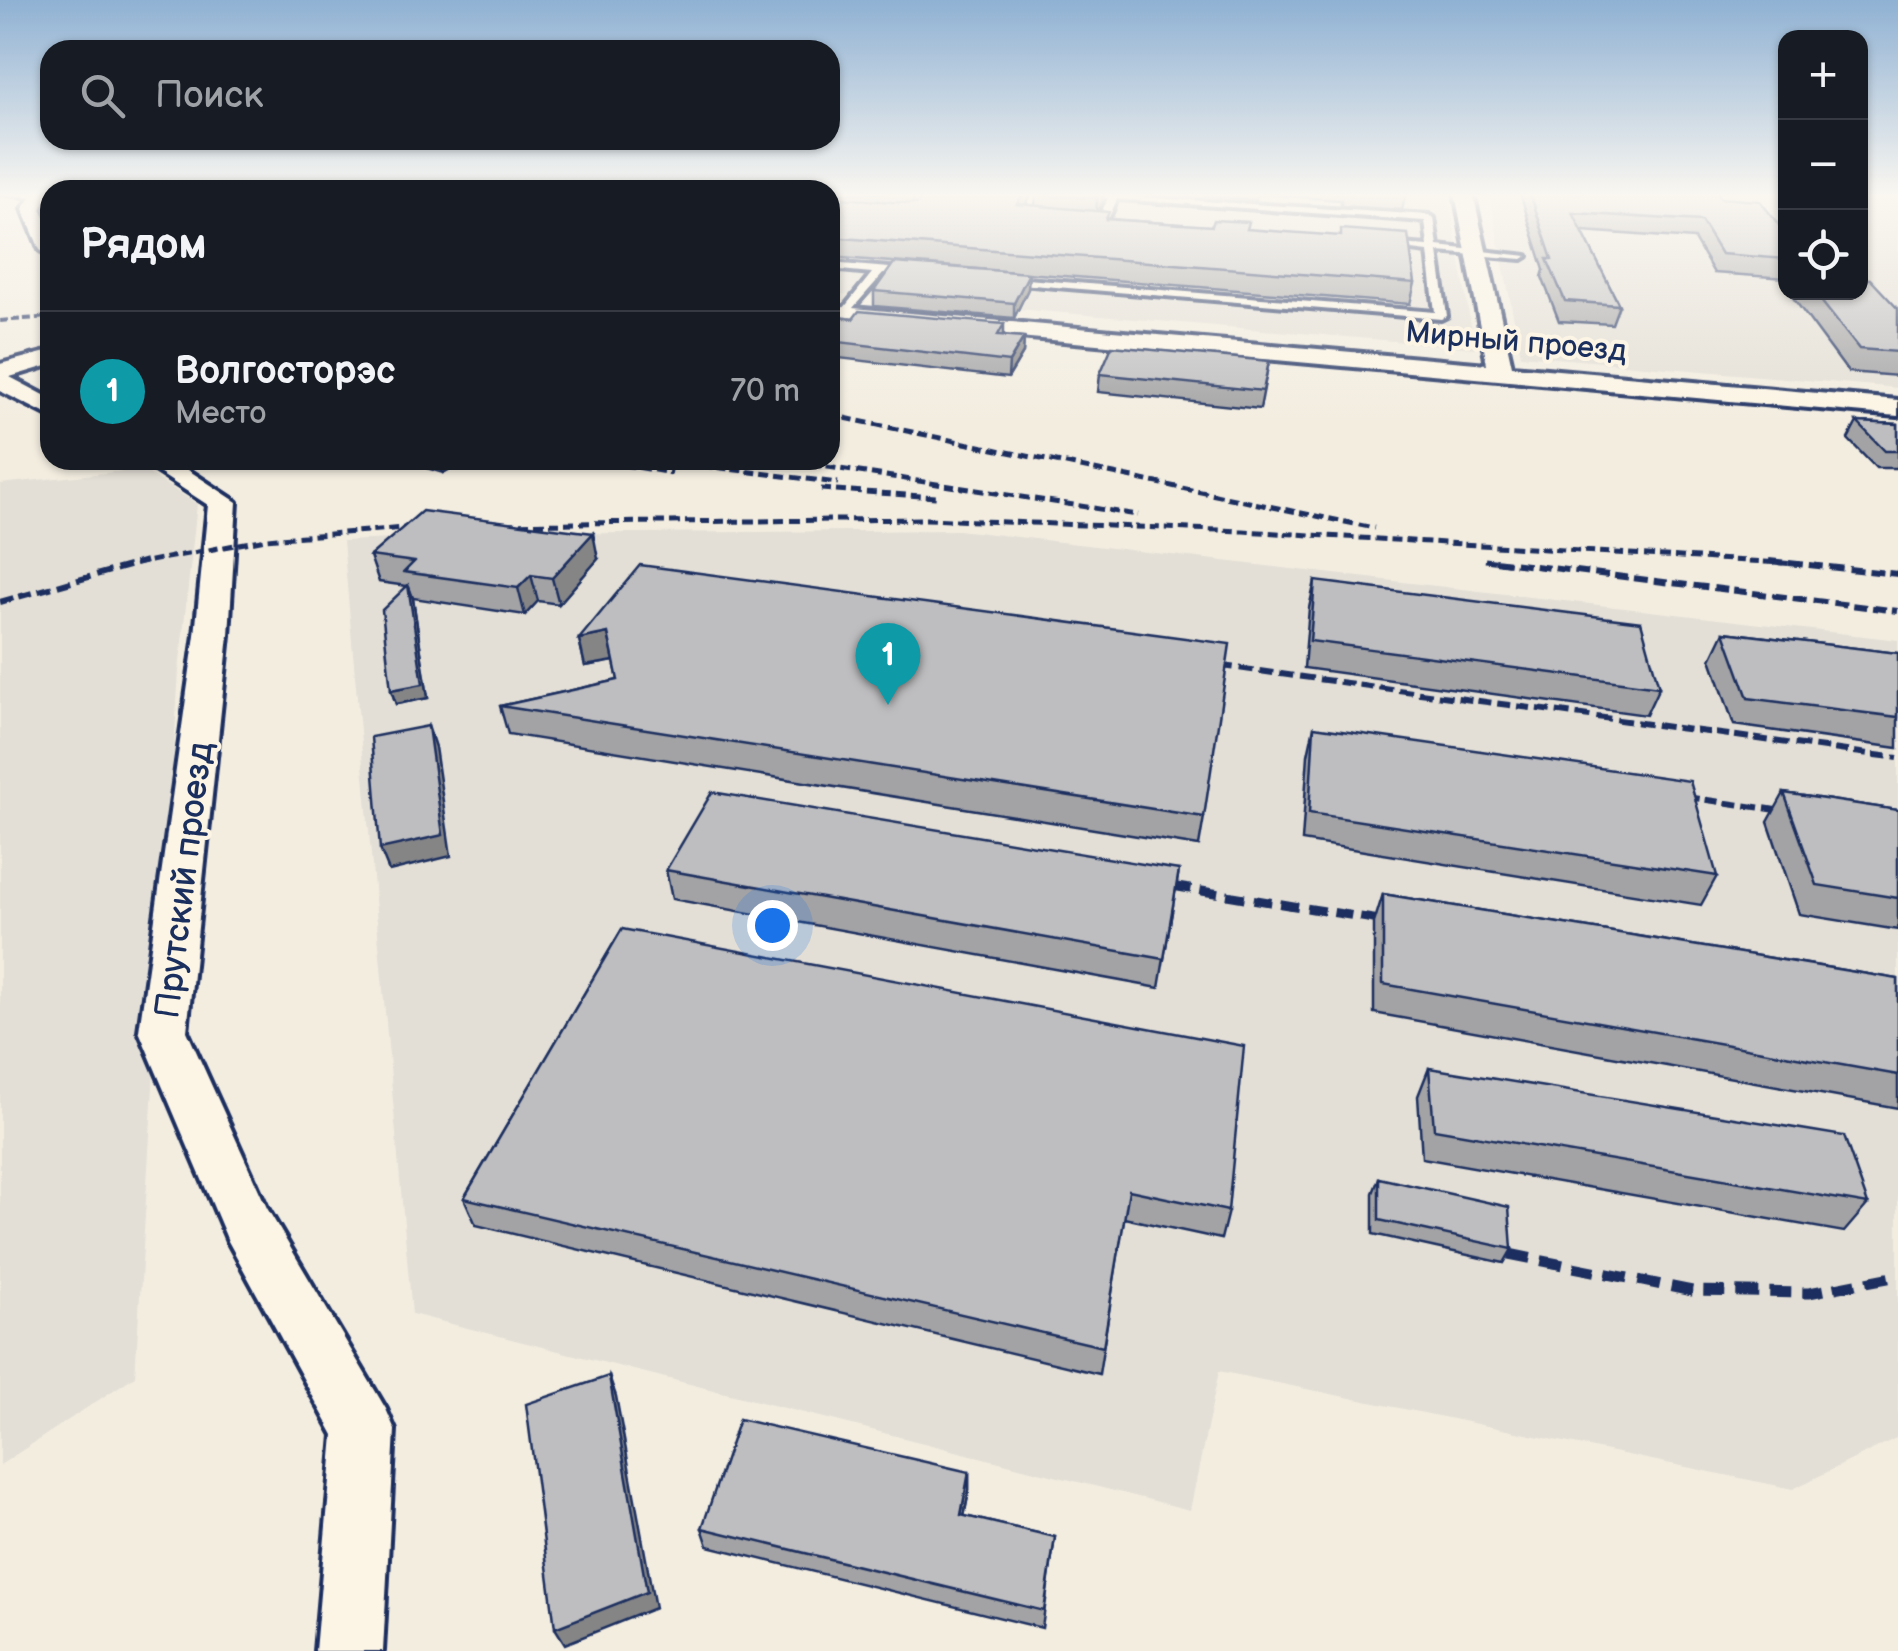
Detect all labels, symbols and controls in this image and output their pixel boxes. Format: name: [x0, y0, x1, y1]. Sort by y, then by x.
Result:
map controls: [1778, 30, 1868, 300]
button: +: [1778, 30, 1868, 120]
search box: [40, 40, 840, 150]
icon: search: [75, 68, 130, 123]
text: Поиск: [155, 73, 263, 118]
button: −: [1778, 120, 1868, 210]
button: locate: [1778, 210, 1868, 300]
text: Рядом: [80, 220, 207, 271]
street label: Мирный проезд: [1404, 314, 1628, 370]
text: Волгосторэс: [175, 349, 395, 394]
text: 1: [106, 372, 119, 411]
text: 70 m: [730, 372, 800, 411]
text: Место: [175, 394, 266, 433]
pin: 1: [856, 622, 920, 705]
street label: Прутский проезд: [146, 739, 223, 1021]
your location: [747, 900, 798, 951]

